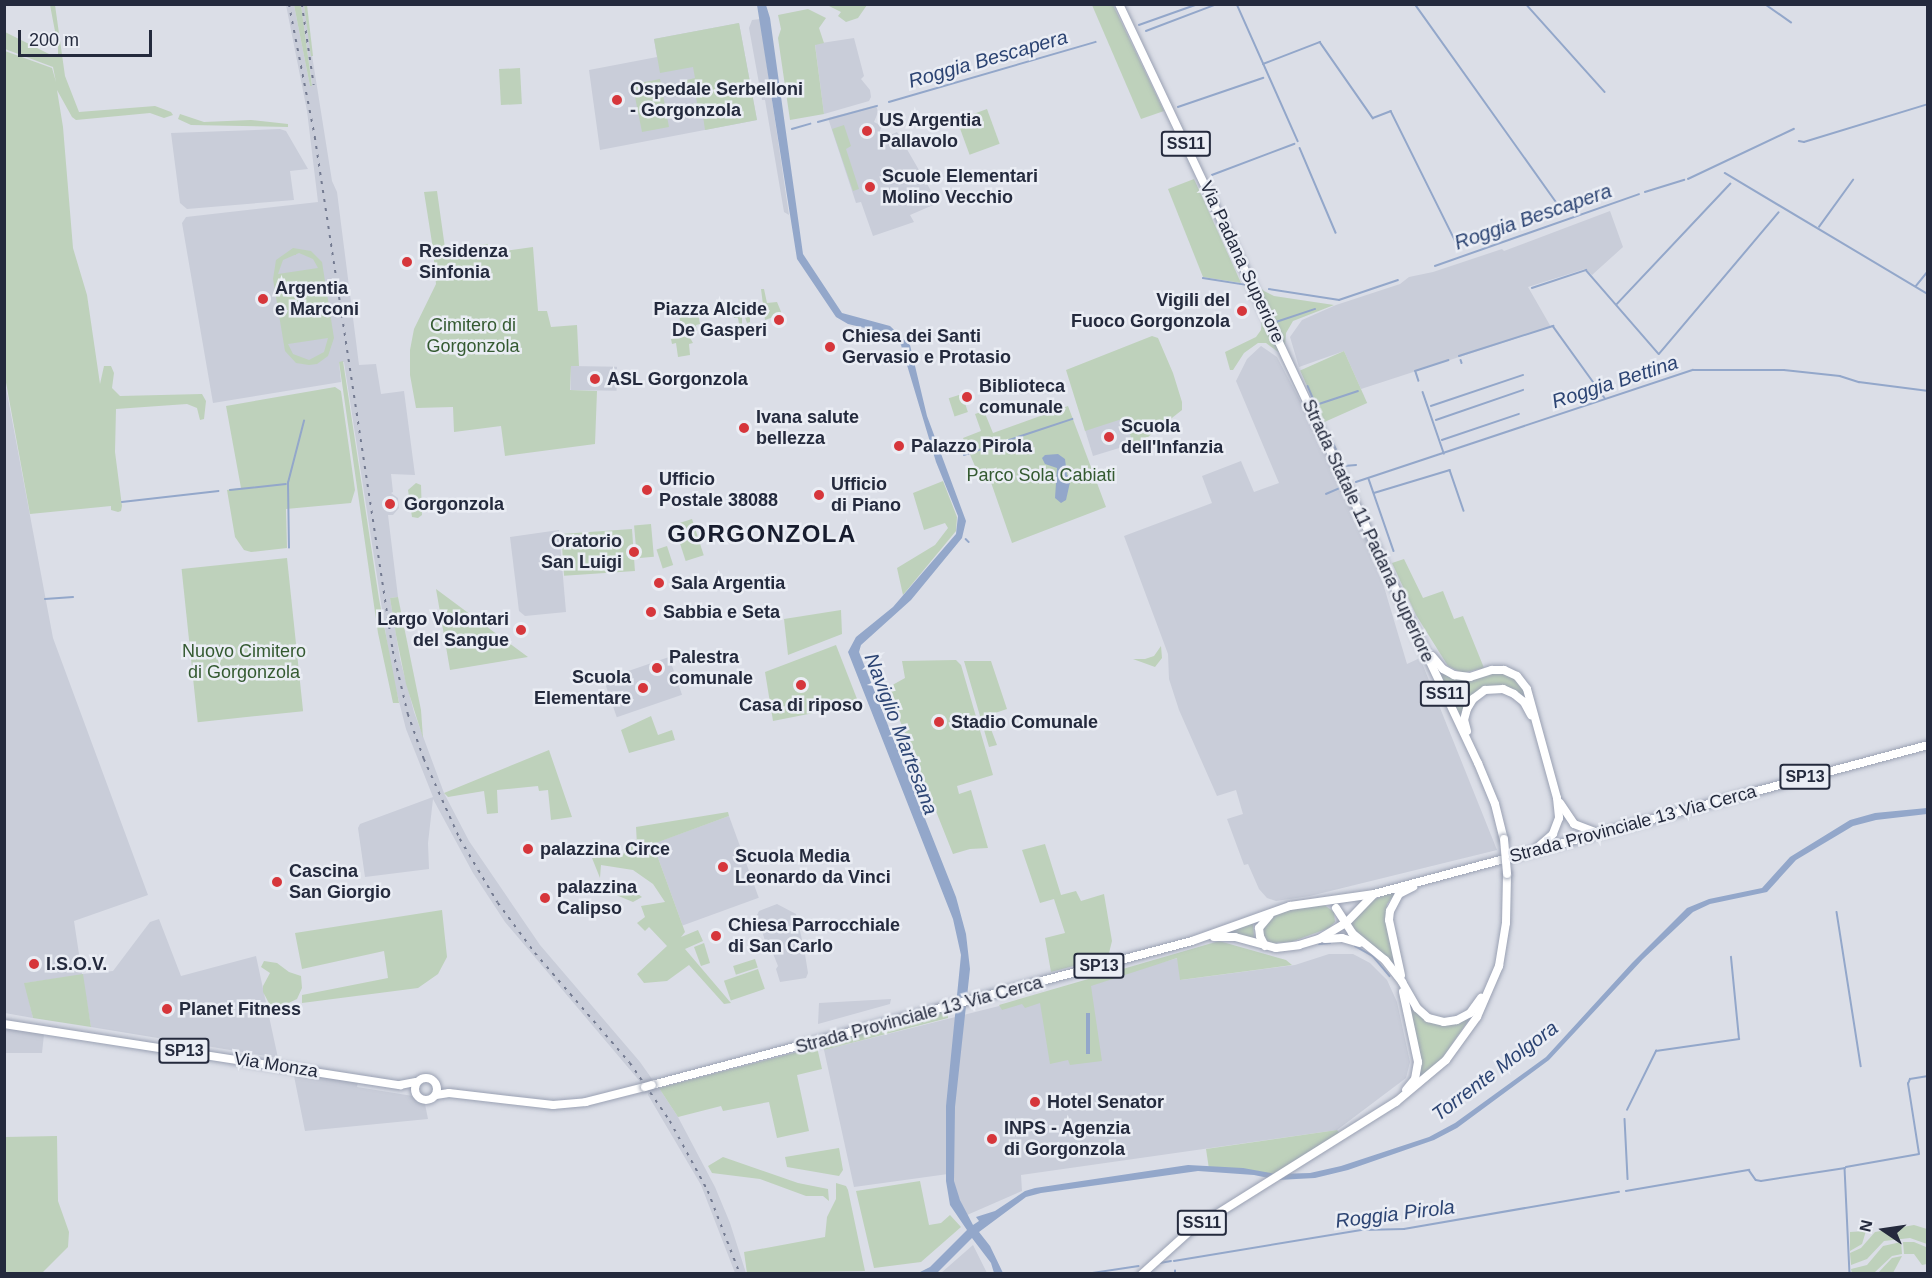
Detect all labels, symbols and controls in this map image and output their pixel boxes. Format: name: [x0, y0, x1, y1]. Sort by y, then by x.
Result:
scale bar: [21, 18, 154, 56]
water label: Roggia Bescapera: [906, 25, 1070, 93]
text: 200 m: [29, 30, 79, 50]
place label: Ospedale Serbelloni - Gorgonzola: [630, 79, 803, 122]
marker: Ospedale Serbelloni - Gorgonzola: [608, 91, 626, 109]
place label: US Argentia Pallavolo: [879, 110, 982, 152]
marker: US Argentia Pallavolo: [860, 124, 874, 138]
road number: SS11: [1160, 131, 1212, 157]
place label: Scuole Elementari Molino Vecchio: [882, 166, 1038, 208]
street label: Via Padana Superiore: [1195, 178, 1289, 346]
water label: Roggia Bescapera: [1451, 179, 1615, 255]
marker: Scuole Elementari Molino Vecchio: [863, 180, 877, 194]
place label: Residenza Sinfonia: [419, 241, 508, 284]
marker: Residenza Sinfonia: [400, 255, 414, 269]
place label: Argentia e Marconi: [275, 278, 359, 320]
place label: Vigili del Fuoco Gorgonzola: [1071, 290, 1230, 332]
marker: Argentia e Marconi: [256, 292, 270, 306]
place label: Piazza Alcide De Gasperi: [653, 299, 767, 342]
marker: Vigili del Fuoco Gorgonzola: [1235, 304, 1249, 318]
marker: Piazza Alcide De Gasperi: [772, 313, 786, 327]
park label: Cimitero di Gorgonzola: [426, 315, 520, 358]
place label: Chiesa dei Santi Gervasio e Protasio: [842, 326, 1011, 368]
marker: Chiesa dei Santi Gervasio e Protasio: [823, 340, 837, 354]
water label: Roggia Bettina: [1549, 350, 1681, 414]
place label: ASL Gorgonzola: [607, 368, 748, 390]
marker: ASL Gorgonzola: [588, 372, 602, 386]
place label: Biblioteca comunale: [979, 376, 1065, 418]
marker: Biblioteca comunale: [960, 390, 974, 404]
street label: Strada Statale 11 Padana Superiore: [1297, 396, 1439, 666]
place label: Ivana salute bellezza: [756, 407, 859, 450]
place label: Scuola dell'Infanzia: [1121, 416, 1223, 458]
marker: Ivana salute bellezza: [737, 421, 751, 435]
marker: Scuola dell'Infanzia: [1102, 430, 1116, 444]
place label: Palazzo Pirola: [911, 435, 1032, 457]
marker: Palazzo Pirola: [892, 439, 906, 453]
park label: Parco Sola Cabiati: [966, 464, 1116, 486]
place label: Ufficio Postale 38088: [659, 469, 778, 512]
place label: Ufficio di Piano: [831, 474, 901, 516]
marker: Ufficio Postale 38088: [640, 483, 654, 497]
marker: Ufficio di Piano: [812, 488, 826, 502]
place label: Gorgonzola: [404, 493, 504, 515]
marker: Gorgonzola: [381, 495, 399, 513]
district label: GORGONZOLA: [667, 520, 857, 548]
place label: Oratorio San Luigi: [541, 531, 622, 574]
marker: Oratorio San Luigi: [627, 545, 641, 559]
place label: Sala Argentia: [671, 572, 786, 594]
marker: Sala Argentia: [652, 576, 666, 590]
place label: Sabbia e Seta: [663, 601, 780, 623]
marker: Sabbia e Seta: [644, 605, 658, 619]
place label: Largo Volontari del Sangue: [377, 609, 509, 652]
marker: Largo Volontari del Sangue: [514, 623, 528, 637]
park label: Nuovo Cimitero di Gorgonzola: [182, 641, 306, 684]
place label: Palestra comunale: [669, 647, 753, 690]
water label: Naviglio Martesana: [859, 650, 943, 818]
marker: Palestra comunale: [650, 661, 664, 675]
place label: Scuola Elementare: [534, 667, 631, 710]
marker: Casa di riposo: [794, 678, 808, 692]
marker: Scuola Elementare: [636, 681, 650, 695]
road number: SS11: [1420, 681, 1470, 707]
place label: Casa di riposo: [739, 694, 863, 716]
place label: Stadio Comunale: [951, 711, 1098, 733]
marker: Stadio Comunale: [932, 715, 946, 729]
road number: SP13: [1778, 764, 1832, 790]
street label: Strada Provinciale 13 Via Cerca: [1507, 781, 1759, 867]
place label: palazzina Circe: [540, 838, 670, 860]
marker: palazzina Circe: [521, 842, 535, 856]
place label: Scuola Media Leonardo da Vinci: [735, 846, 891, 888]
marker: Scuola Media Leonardo da Vinci: [716, 860, 730, 874]
place label: Cascina San Giorgio: [289, 861, 391, 904]
marker: Cascina San Giorgio: [270, 875, 284, 889]
place label: palazzina Calipso: [557, 877, 637, 920]
marker: palazzina Calipso: [538, 891, 552, 905]
place label: Chiesa Parrocchiale di San Carlo: [728, 915, 900, 958]
marker: Chiesa Parrocchiale di San Carlo: [709, 929, 723, 943]
place label: I.S.O.V.: [46, 953, 107, 975]
road number: SP13: [1072, 953, 1126, 979]
marker: I.S.O.V.: [27, 957, 41, 971]
street label: Strada Provinciale 13 Via Cerca: [793, 972, 1045, 1058]
place label: Planet Fitness: [179, 998, 301, 1020]
marker: Planet Fitness: [160, 1002, 174, 1016]
water label: Torrente Molgora: [1427, 1016, 1563, 1126]
road number: SP13: [157, 1038, 211, 1064]
street label: Via Monza: [232, 1048, 320, 1082]
place label: Hotel Senator: [1047, 1091, 1164, 1113]
marker: Hotel Senator: [1028, 1095, 1042, 1109]
place label: INPS - Agenzia di Gorgonzola: [1004, 1118, 1131, 1160]
marker: INPS - Agenzia di Gorgonzola: [985, 1132, 999, 1146]
water label: Roggia Pirola: [1334, 1195, 1456, 1233]
north arrow: [1854, 1200, 1914, 1260]
road number: SS11: [1176, 1210, 1228, 1236]
text: N: [1856, 1218, 1876, 1233]

